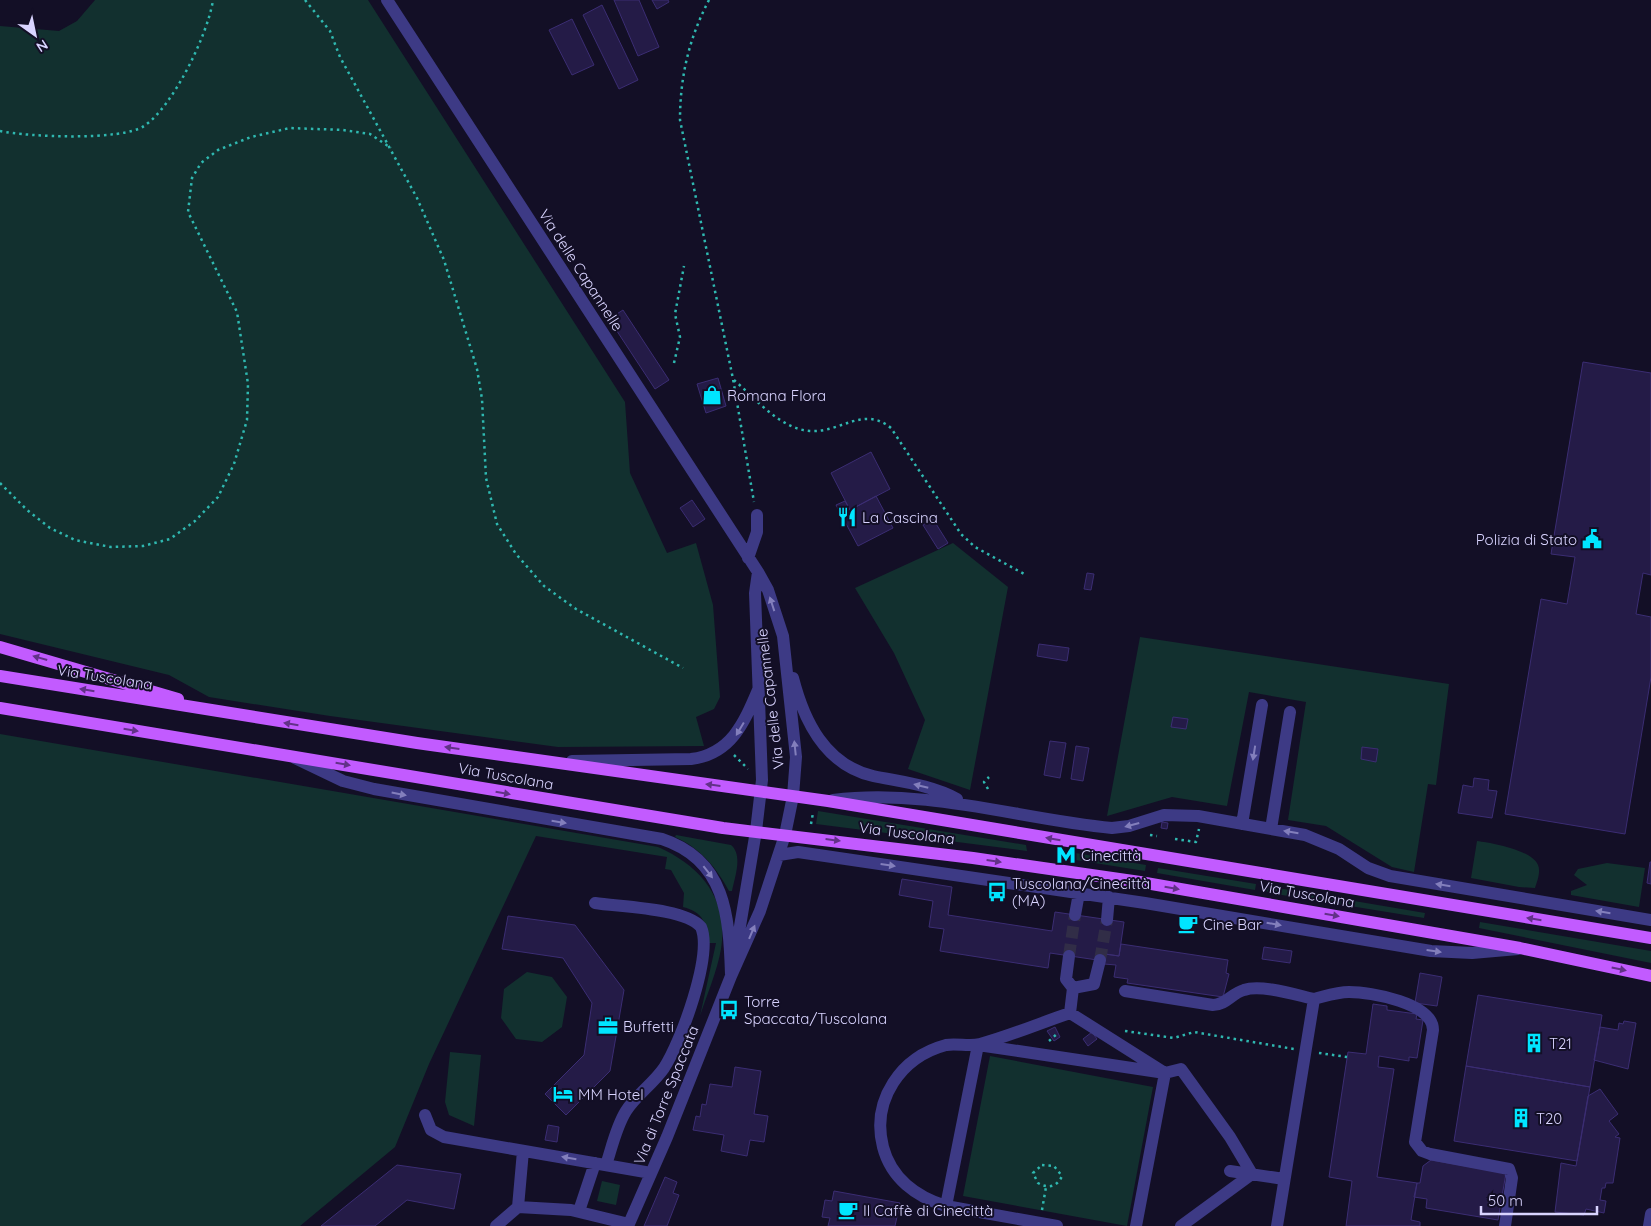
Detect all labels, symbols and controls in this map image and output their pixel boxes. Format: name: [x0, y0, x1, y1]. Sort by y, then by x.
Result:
north arrow: [10, 10, 60, 60]
text: N: [33, 36, 51, 56]
street label: Via delle Capannelle: [535, 206, 627, 334]
shop icon: Romana Flora: [701, 384, 723, 406]
place label: Romana Flora: [727, 386, 826, 405]
restaurant icon: La Cascina: [836, 506, 858, 528]
place label: La Cascina: [862, 508, 938, 527]
public building icon: Polizia di Stato: [1581, 528, 1603, 550]
place label: Polizia di Stato: [1476, 530, 1577, 549]
one-way arrow: [768, 596, 776, 611]
street label: Via delle Capannelle: [752, 628, 788, 770]
one-way arrow: [33, 654, 48, 662]
street label: Via Tuscolana: [56, 660, 154, 694]
one-way arrow: [78, 686, 94, 694]
one-way arrow: [283, 719, 299, 727]
one-way arrow: [735, 722, 744, 736]
one-way arrow: [123, 726, 139, 734]
one-way arrow: [791, 740, 799, 756]
one-way arrow: [443, 744, 459, 752]
one-way arrow: [1249, 745, 1257, 761]
street label: Via Tuscolana: [457, 758, 555, 794]
one-way arrow: [335, 761, 351, 769]
one-way arrow: [704, 781, 720, 789]
one-way arrow: [914, 782, 929, 790]
one-way arrow: [495, 789, 511, 797]
one-way arrow: [392, 790, 408, 798]
one-way arrow: [552, 818, 568, 826]
street label: Via Tuscolana: [858, 818, 956, 848]
one-way arrow: [1124, 821, 1139, 829]
one-way arrow: [1283, 828, 1299, 836]
one-way arrow: [1045, 835, 1061, 843]
one-way arrow: [825, 836, 841, 844]
metro station icon: Cinecittà: [1055, 844, 1077, 866]
place label: Cinecittà: [1081, 846, 1141, 865]
one-way arrow: [987, 857, 1003, 865]
one-way arrow: [881, 862, 897, 870]
one-way arrow: [703, 865, 714, 878]
place label: Tuscolana/Cinecittà (MA): [1012, 874, 1150, 910]
street label: Via Tuscolana: [1258, 876, 1356, 912]
one-way arrow: [1434, 880, 1450, 888]
bus stop icon: Tuscolana/Cinecittà (MA): [986, 881, 1008, 903]
one-way arrow: [1165, 884, 1181, 892]
one-way arrow: [1595, 907, 1611, 915]
one-way arrow: [1325, 911, 1341, 919]
cafe icon: Cine Bar: [1177, 913, 1199, 935]
one-way arrow: [1525, 914, 1541, 922]
place label: Cine Bar: [1203, 915, 1262, 934]
one-way arrow: [1266, 921, 1282, 929]
one-way arrow: [748, 925, 756, 939]
one-way arrow: [1427, 947, 1443, 955]
one-way arrow: [1612, 965, 1627, 973]
place label: Torre Spaccata/Tuscolana: [744, 992, 887, 1028]
bus stop icon: Torre Spaccata/Tuscolana: [718, 999, 740, 1021]
office icon: Buffetti: [597, 1015, 619, 1037]
place label: Buffetti: [623, 1017, 674, 1036]
street label: Via di Torre Spaccata: [629, 1023, 703, 1167]
building icon: T21: [1523, 1032, 1545, 1054]
place label: T21: [1549, 1034, 1572, 1053]
hotel icon: MM Hotel: [552, 1083, 574, 1105]
place label: MM Hotel: [578, 1085, 644, 1104]
building icon: T20: [1510, 1107, 1532, 1129]
place label: T20: [1536, 1109, 1562, 1128]
one-way arrow: [560, 1154, 576, 1162]
scale bar: [1481, 1184, 1597, 1216]
text: 50 m: [1488, 1191, 1523, 1210]
cafe icon: Il Caffè di Cinecittà: [837, 1199, 859, 1221]
place label: Il Caffè di Cinecittà: [863, 1201, 993, 1220]

